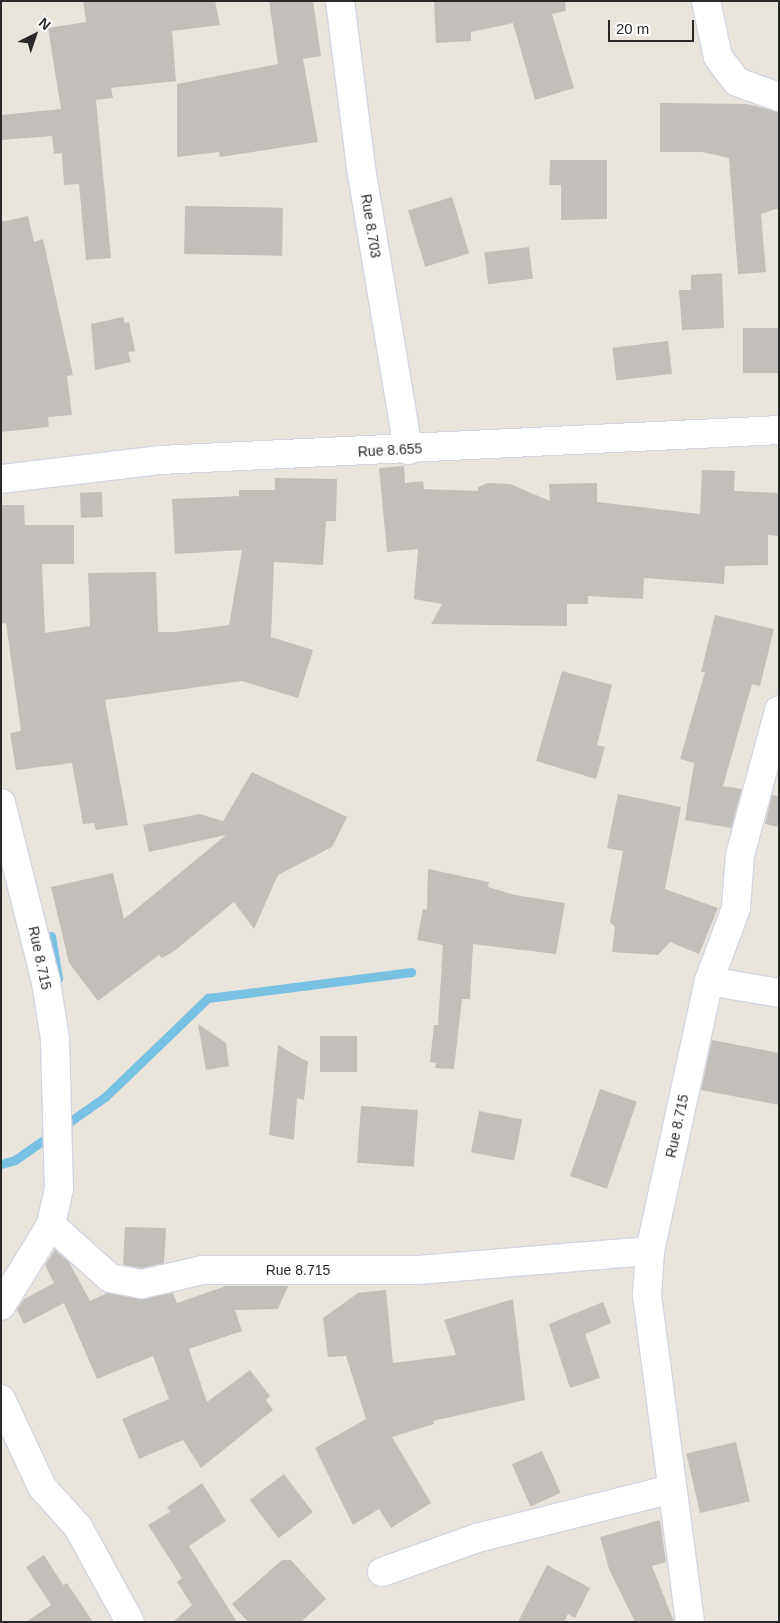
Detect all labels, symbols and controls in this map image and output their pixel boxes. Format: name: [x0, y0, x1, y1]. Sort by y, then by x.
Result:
north arrow: [10, 10, 60, 60]
scale bar: [610, 10, 696, 42]
text: N: [36, 14, 54, 33]
text: 20 m: [616, 20, 649, 37]
street label: Rue 8.703: [358, 193, 384, 259]
street label: Rue 8.655: [357, 440, 423, 460]
street label: Rue 8.715: [25, 925, 55, 991]
street label: Rue 8.715: [662, 1093, 692, 1159]
street label: Rue 8.715: [266, 1262, 330, 1278]

